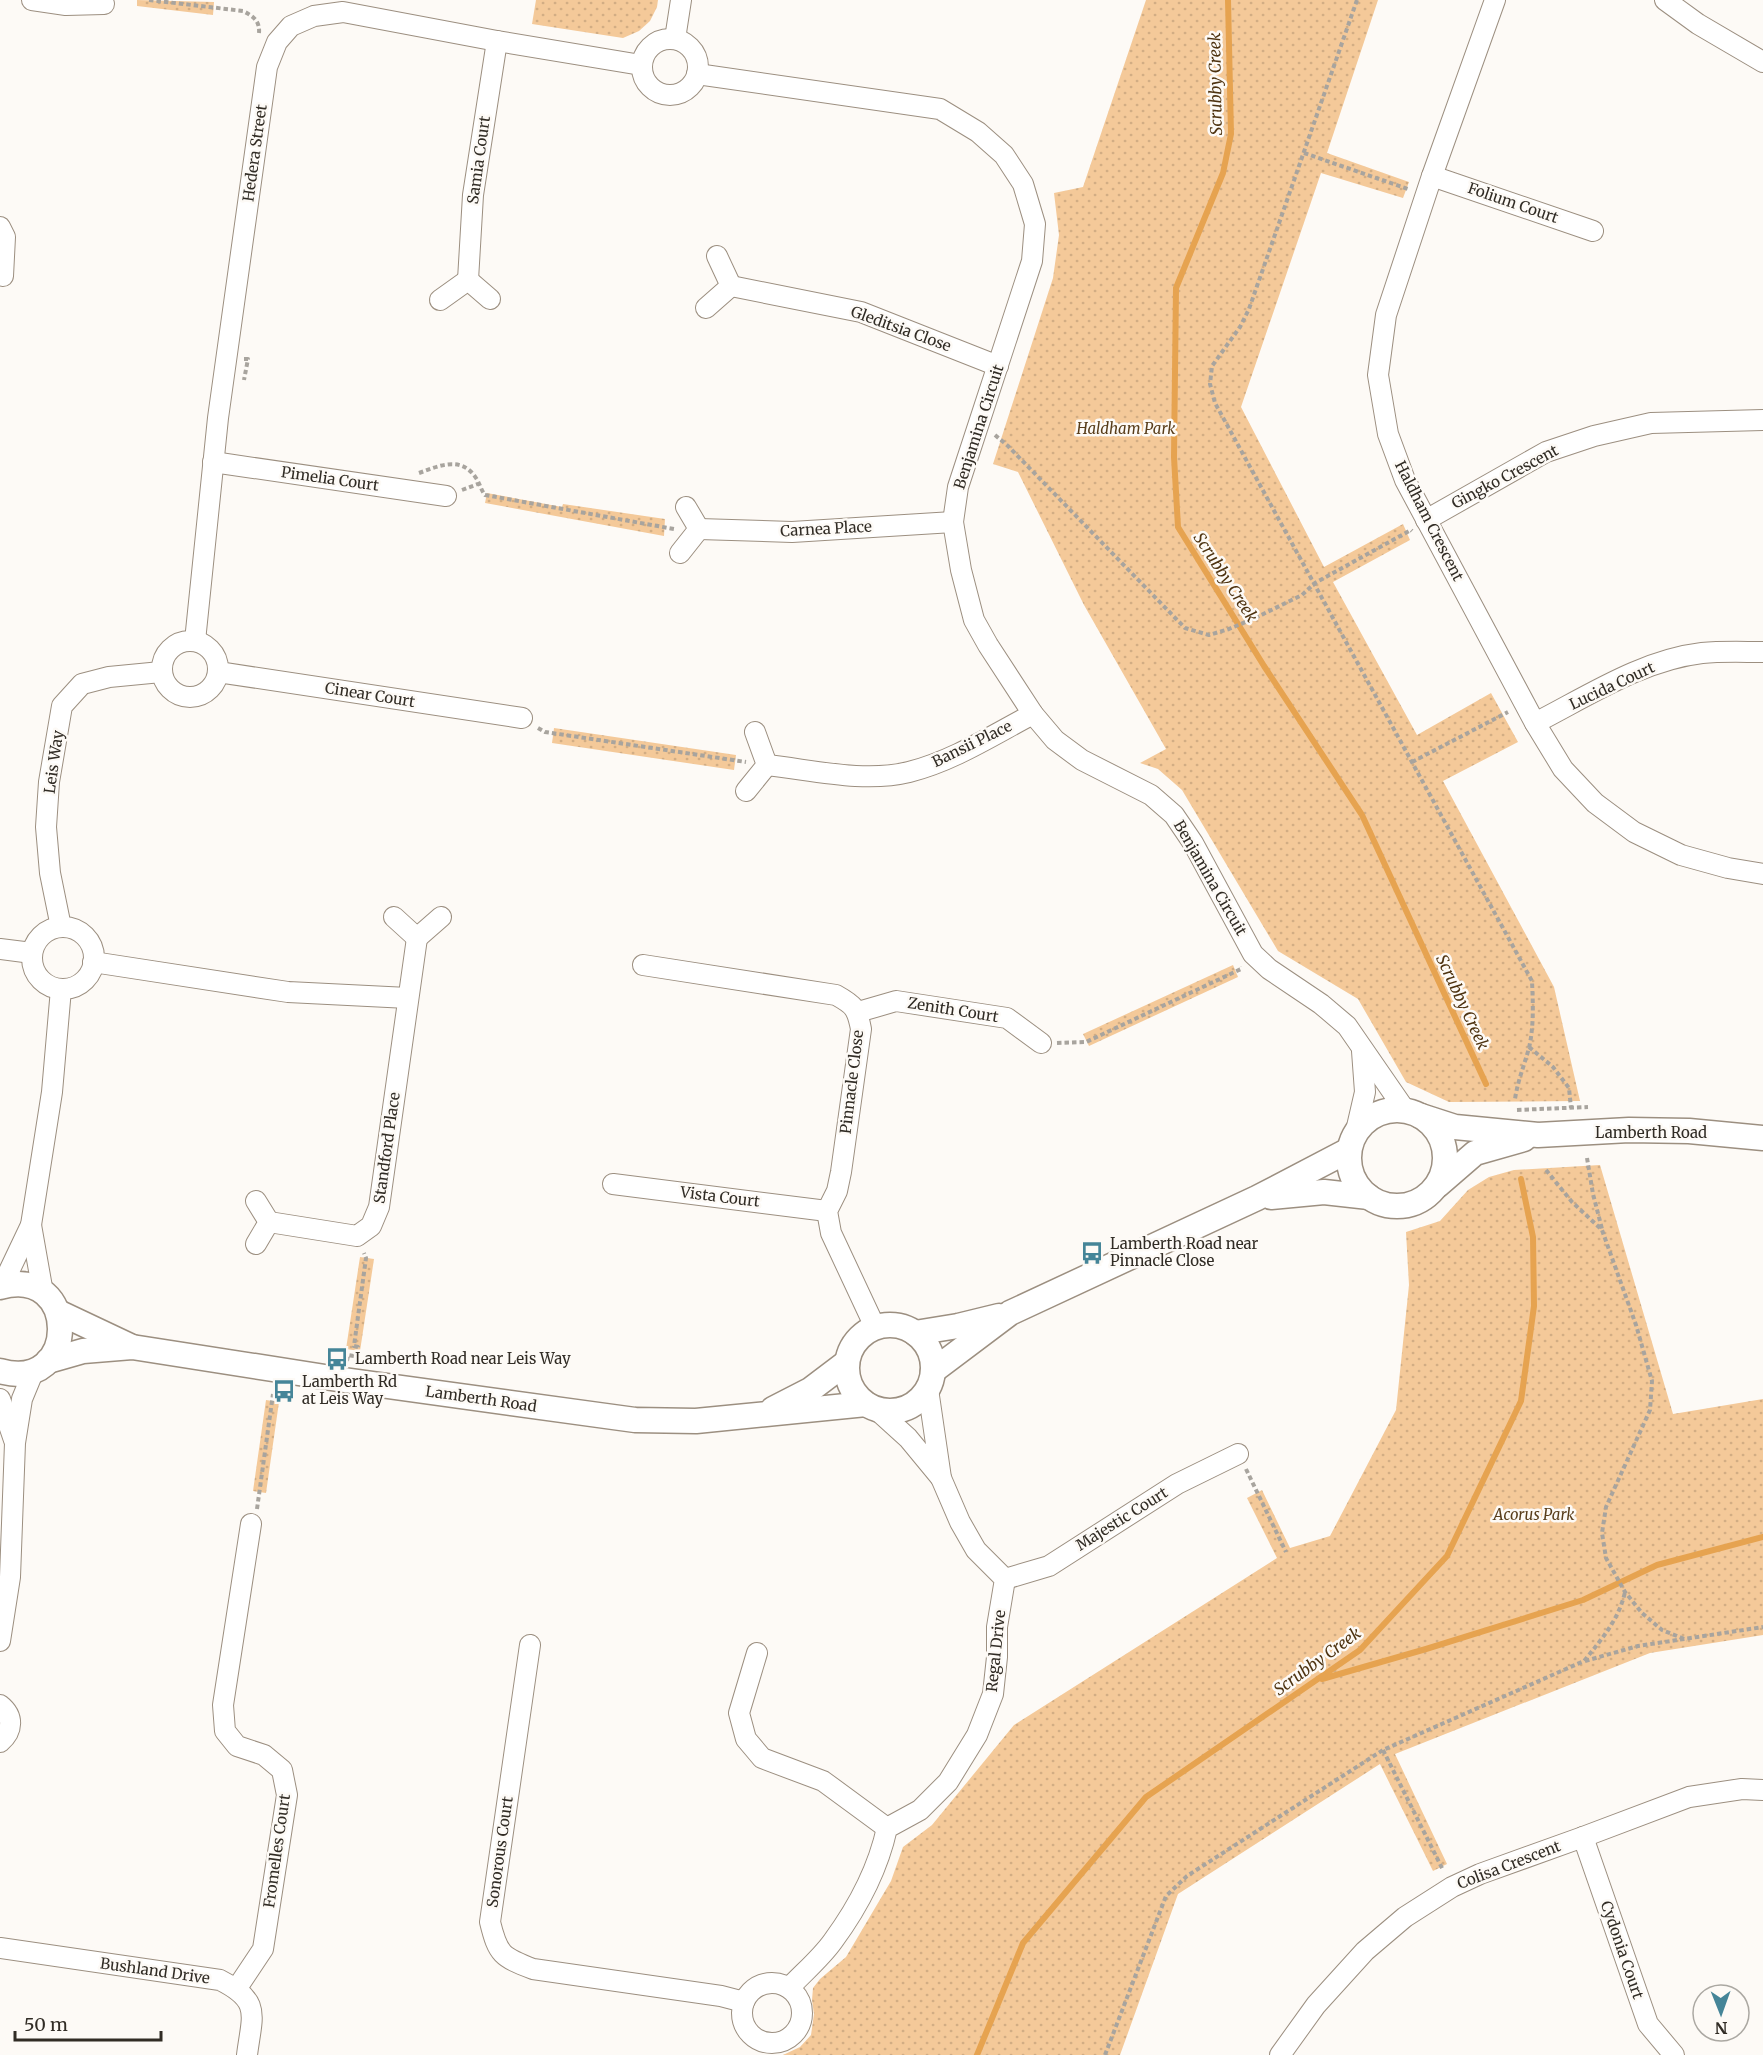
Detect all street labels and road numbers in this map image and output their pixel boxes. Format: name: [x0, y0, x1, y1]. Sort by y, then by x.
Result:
street label: Hedera Street: [238, 103, 271, 203]
street label: Samia Court: [463, 114, 494, 205]
street label: Folium Court: [1465, 178, 1561, 227]
street label: Gleditsia Close: [848, 302, 954, 356]
street label: Benjamina Circuit: [949, 362, 1008, 492]
street label: Gingko Crescent: [1448, 440, 1561, 513]
street label: Haldham Crescent: [1391, 458, 1468, 584]
street label: Pimelia Court: [280, 462, 380, 495]
street label: Carnea Place: [780, 517, 872, 540]
street label: Lucida Court: [1566, 657, 1658, 714]
street label: Cinear Court: [324, 678, 417, 711]
street label: Bansii Place: [929, 716, 1015, 771]
street label: Leis Way: [40, 729, 67, 795]
street label: Benjamina Circuit: [1170, 817, 1251, 939]
street label: Zenith Court: [906, 993, 1000, 1026]
street label: Pinnacle Close: [836, 1029, 867, 1135]
street label: Standford Place: [369, 1091, 404, 1205]
street label: Lamberth Road: [1595, 1123, 1707, 1142]
street label: Vista Court: [678, 1182, 761, 1211]
street label: Lamberth Road: [424, 1381, 538, 1416]
street label: Majestic Court: [1072, 1483, 1171, 1554]
street label: Regal Drive: [982, 1609, 1009, 1693]
street label: Fromelles Court: [259, 1793, 294, 1909]
street label: Sonorous Court: [482, 1795, 517, 1909]
street label: Colisa Crescent: [1454, 1836, 1563, 1893]
street label: Cydonia Court: [1597, 1898, 1648, 2002]
street label: Bushland Drive: [99, 1953, 211, 1988]

